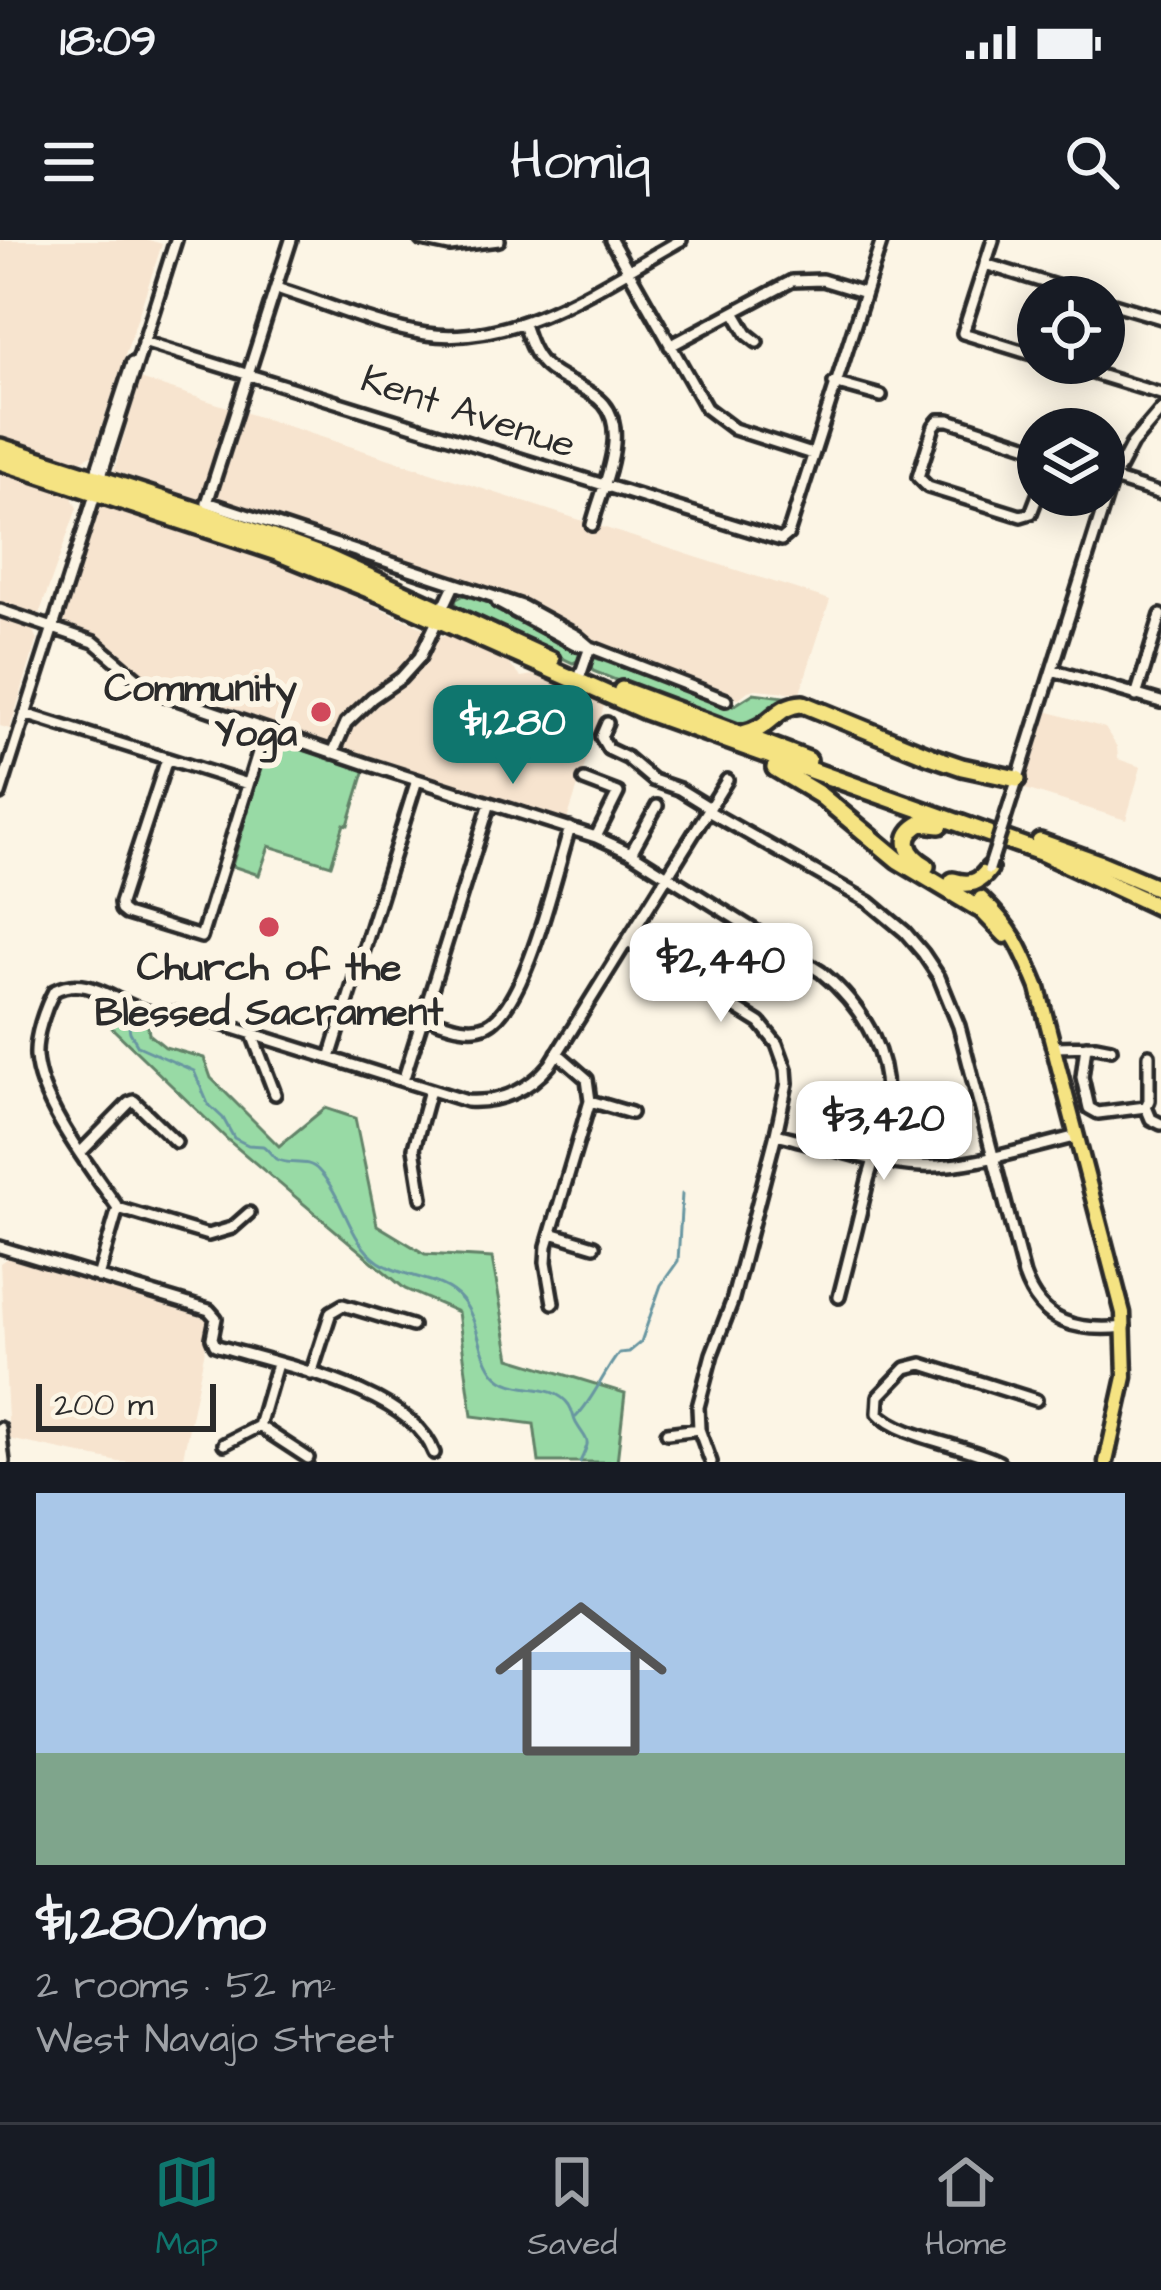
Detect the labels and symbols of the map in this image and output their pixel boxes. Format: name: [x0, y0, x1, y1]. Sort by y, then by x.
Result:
street label: Kent Avenue: [354, 353, 582, 473]
place label: Community Yoga: [104, 663, 298, 763]
pin: $1,280: [415, 685, 611, 787]
marker: Community Yoga: [308, 699, 334, 725]
marker: Church of the Blessed Sacrament: [256, 914, 282, 940]
pin: $2,440: [623, 923, 819, 1025]
place label: Church of the Blessed Sacrament: [95, 942, 443, 1041]
pin: $3,420: [786, 1081, 982, 1183]
scale bar: [36, 1378, 216, 1431]

